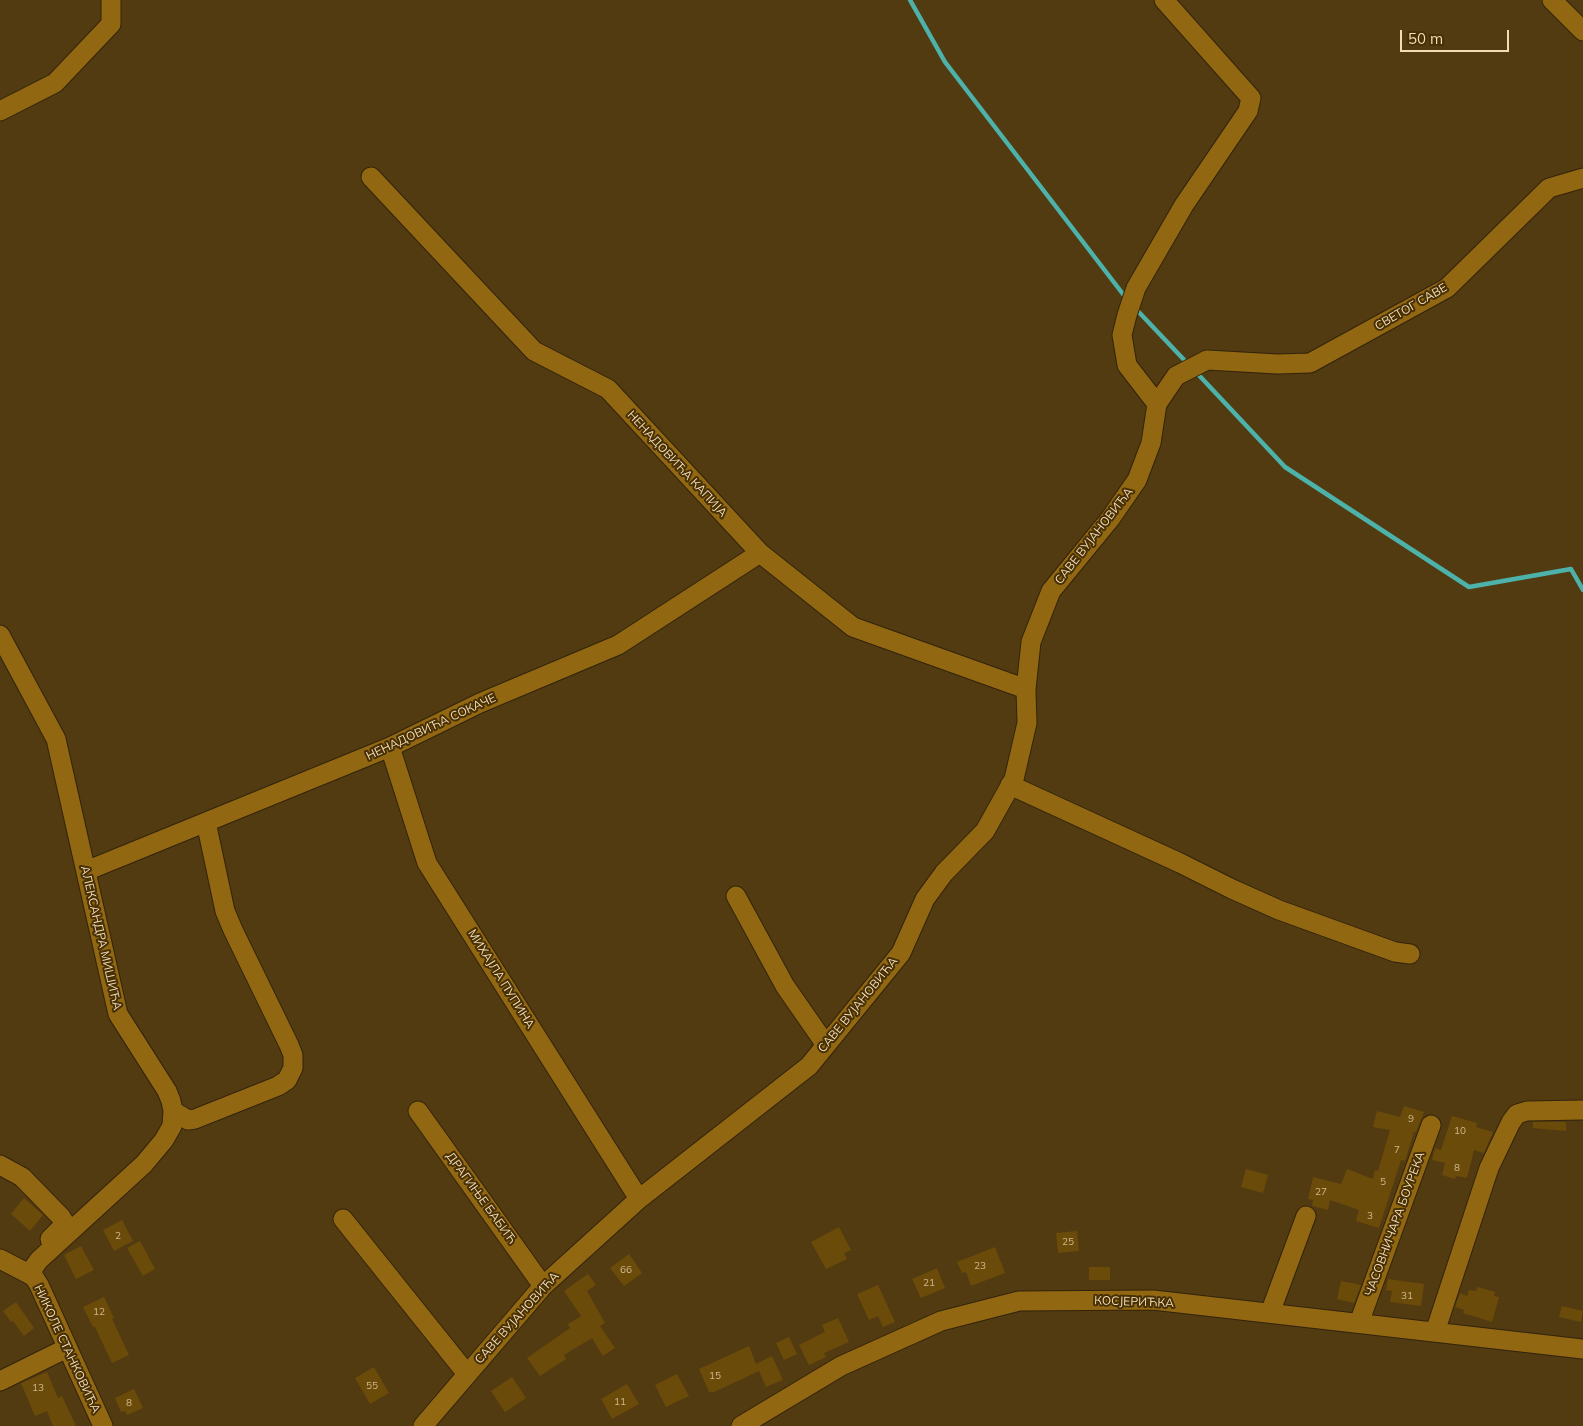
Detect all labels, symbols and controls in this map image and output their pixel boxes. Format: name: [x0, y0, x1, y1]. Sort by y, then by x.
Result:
scale bar: [1403, 20, 1512, 52]
text: 50 m: [1408, 29, 1443, 48]
street label: СВЕТОГ САВЕ: [1372, 280, 1450, 334]
street label: НЕНАДОВИЋА КАПИЈА: [624, 408, 730, 520]
street label: САВЕ ВУЈАНОВИЋА: [1052, 485, 1136, 587]
street label: НЕНАДОВИЋА СОКАЧЕ: [364, 691, 498, 763]
street label: АЛЕКСАНДРА МИШИЋА: [77, 864, 125, 1012]
street label: МИХАЈЛА ПУПИНА: [465, 927, 537, 1031]
street label: САВЕ ВУЈАНОВИЋА: [815, 954, 901, 1056]
house number: 9: [1408, 1113, 1414, 1125]
house number: 10: [1454, 1125, 1466, 1137]
house number: 7: [1394, 1144, 1400, 1156]
street label: ДРАГИЊЕ БАБИЋ: [443, 1149, 519, 1247]
street label: ЧАСОВНИЧАРА БОУРЕКА: [1362, 1150, 1428, 1298]
house number: 8: [1454, 1162, 1460, 1174]
house number: 5: [1380, 1176, 1386, 1188]
house number: 27: [1315, 1186, 1327, 1198]
house number: 3: [1367, 1210, 1373, 1222]
house number: 2: [115, 1230, 121, 1242]
house number: 25: [1062, 1236, 1074, 1248]
house number: 23: [974, 1260, 986, 1272]
house number: 66: [620, 1264, 632, 1276]
street label: САВЕ ВУЈАНОВИЋА: [472, 1269, 562, 1367]
house number: 21: [923, 1277, 935, 1289]
street label: НИКОЛЕ СТАНКОВИЋА: [31, 1282, 103, 1416]
house number: 31: [1401, 1290, 1413, 1302]
street label: КОСЈЕРИЋКА: [1094, 1293, 1174, 1311]
house number: 12: [93, 1306, 105, 1318]
house number: 15: [709, 1370, 721, 1382]
house number: 55: [366, 1380, 378, 1392]
house number: 13: [32, 1382, 44, 1394]
house number: 11: [614, 1396, 626, 1408]
house number: 8: [126, 1397, 132, 1409]

